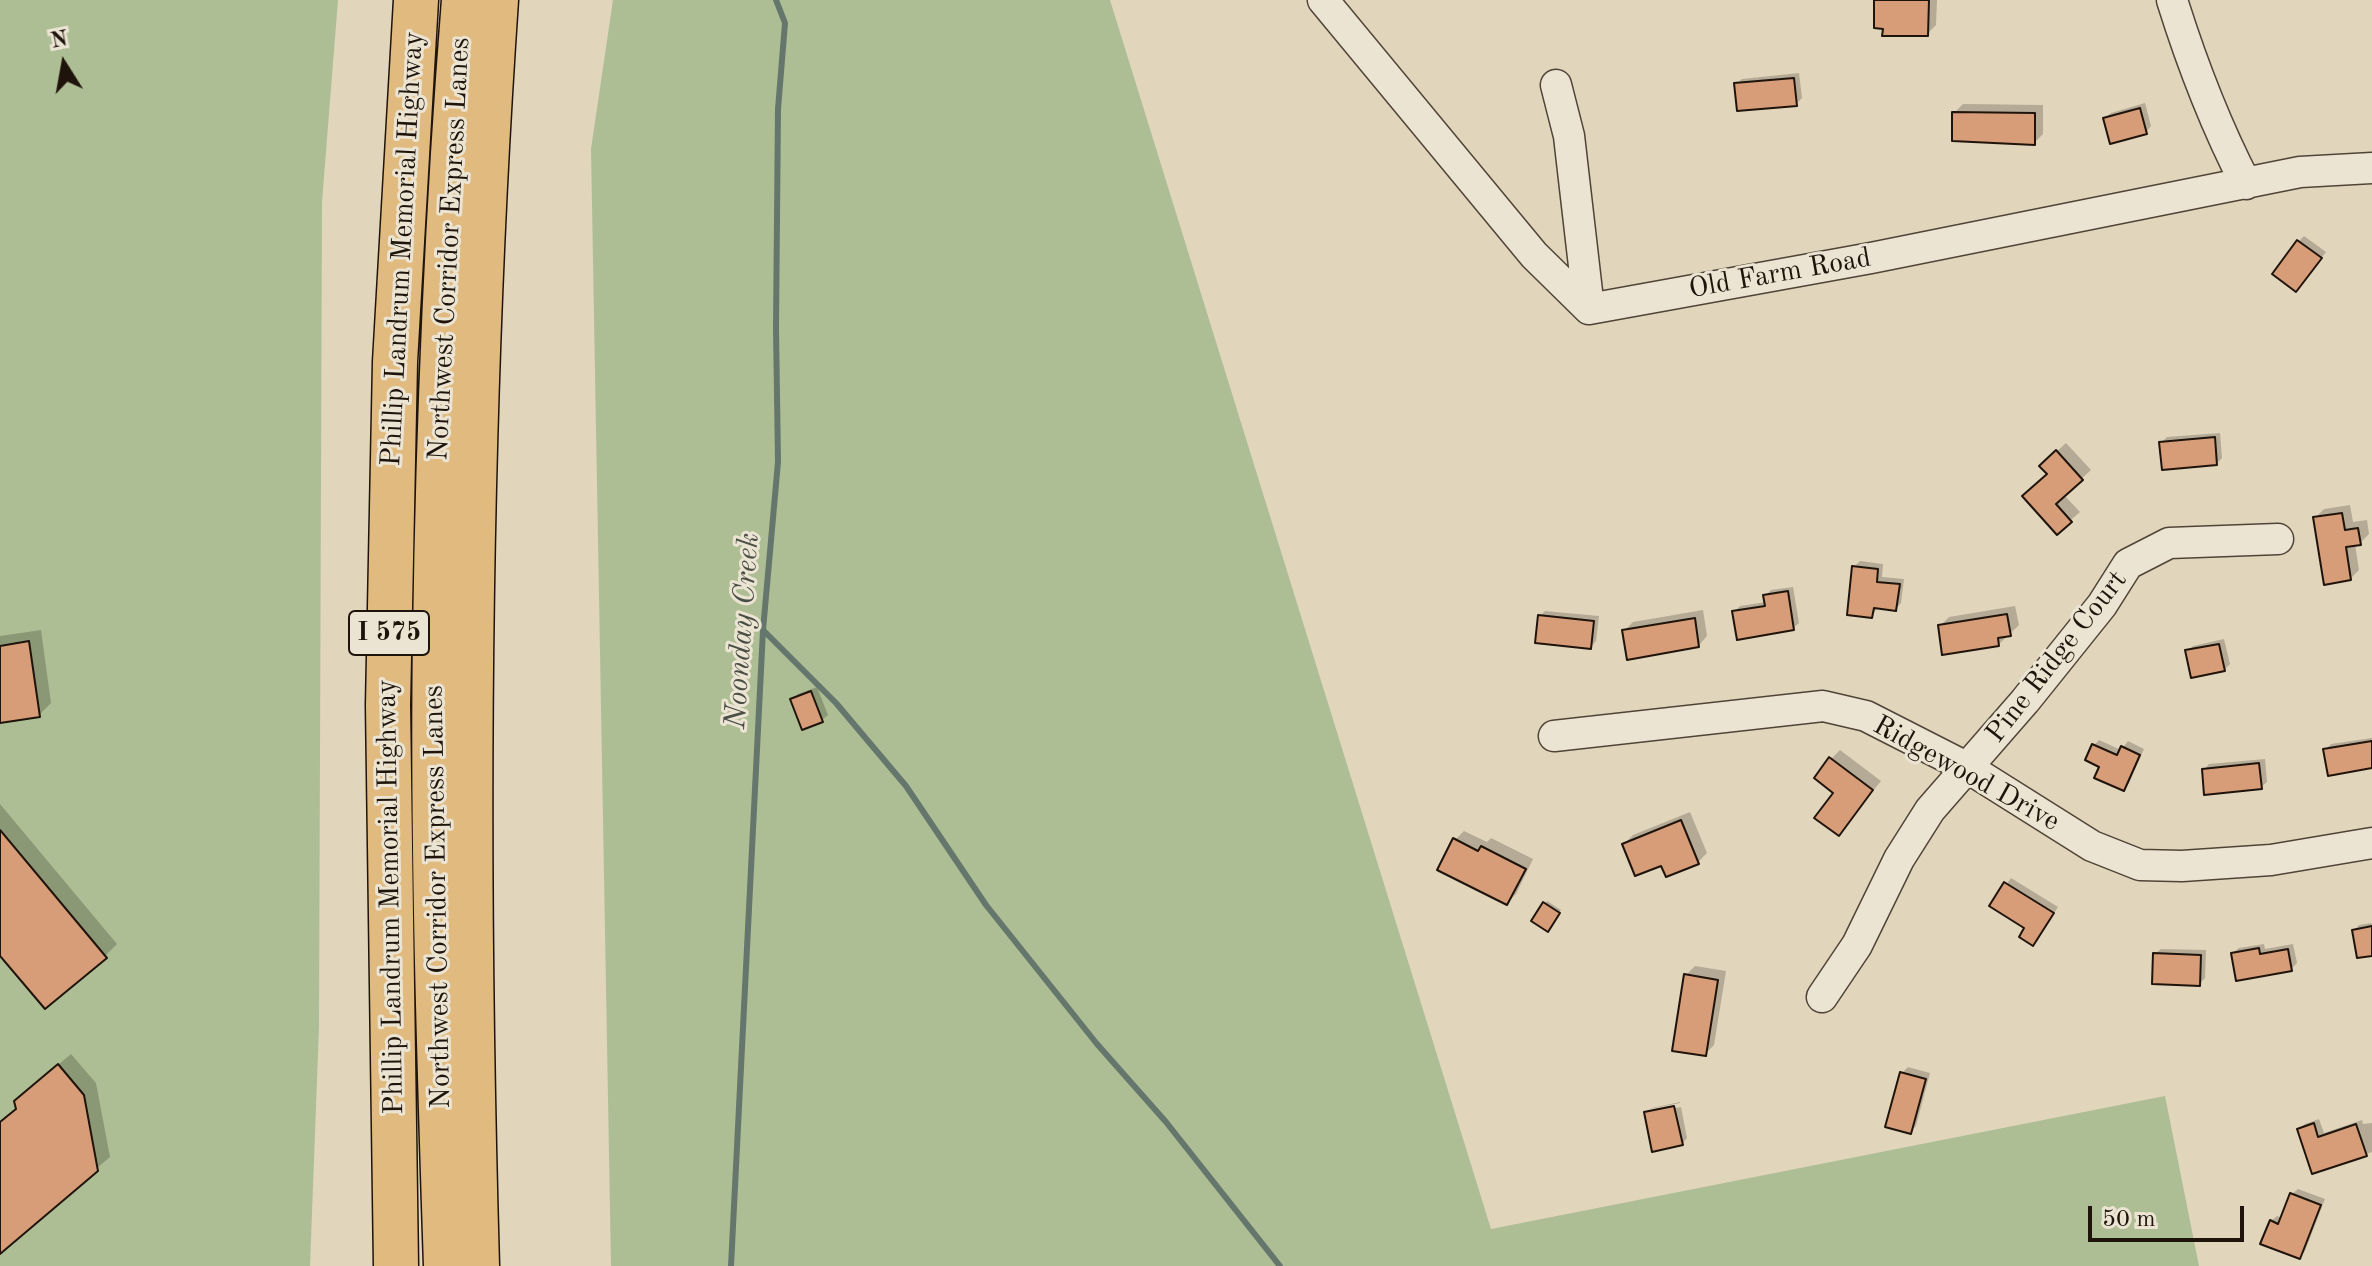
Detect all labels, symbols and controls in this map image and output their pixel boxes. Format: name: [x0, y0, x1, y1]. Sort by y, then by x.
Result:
north arrow: [24, 24, 104, 104]
text: N: [49, 28, 70, 53]
street label: Phillip Landrum Memorial Highway: [375, 31, 431, 467]
street label: Northwest Corridor Express Lanes: [422, 37, 478, 461]
street label: Old Farm Road: [1686, 241, 1874, 307]
water label: Noonday Creek: [718, 532, 768, 730]
street label: Pine Ridge Court: [1979, 564, 2135, 750]
road number: I 575: [349, 611, 429, 655]
street label: Phillip Landrum Memorial Highway: [370, 679, 412, 1115]
street label: Northwest Corridor Express Lanes: [418, 685, 458, 1109]
street label: Ridgewood Drive: [1867, 709, 2065, 839]
scale bar: [2092, 1190, 2248, 1240]
text: 50 m: [2102, 1208, 2156, 1232]

